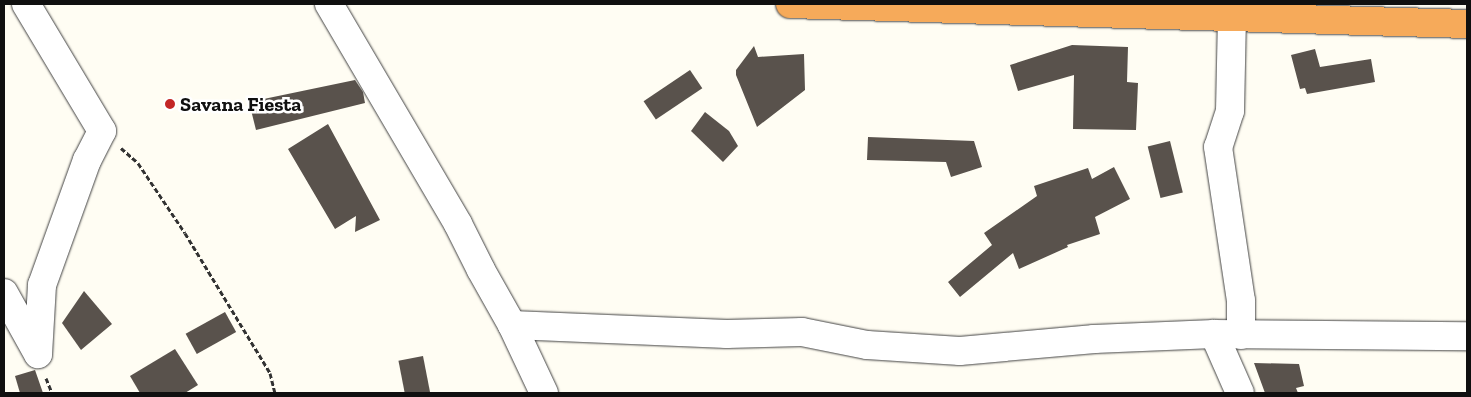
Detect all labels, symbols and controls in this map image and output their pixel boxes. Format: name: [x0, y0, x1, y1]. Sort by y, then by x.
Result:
place label: Savana Fiesta: [180, 92, 301, 116]
marker: Savana Fiesta: [164, 98, 176, 110]

